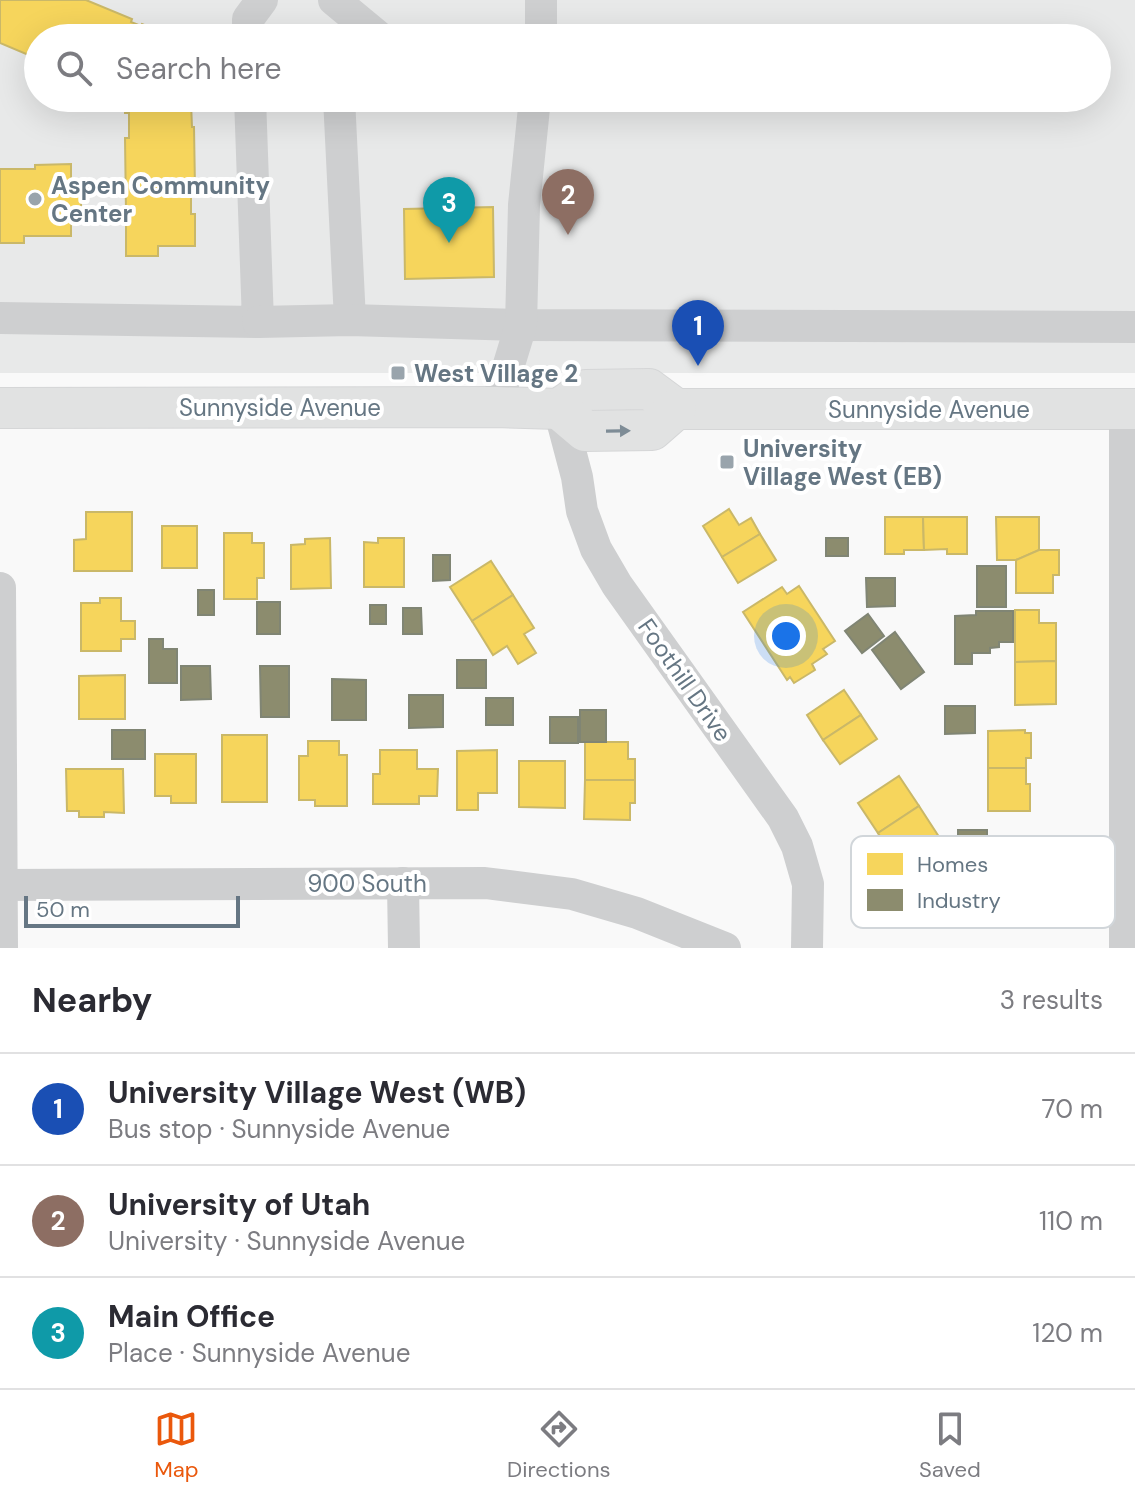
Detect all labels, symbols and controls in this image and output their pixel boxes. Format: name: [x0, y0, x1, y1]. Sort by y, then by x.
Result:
search box: [24, 24, 1111, 112]
icon: search: [52, 46, 96, 90]
text: Search here: [116, 49, 282, 88]
pin: 2: [542, 169, 594, 235]
place label: Aspen Community Center: [51, 170, 270, 229]
pin: 3: [423, 177, 475, 243]
marker: Aspen Community Center: [26, 190, 44, 208]
pin: 1: [672, 300, 724, 366]
place label: West Village 2: [414, 358, 578, 389]
marker: West Village 2: [389, 364, 407, 382]
street label: Sunnyside Avenue: [179, 392, 381, 423]
street label: Sunnyside Avenue: [828, 394, 1030, 425]
one-way arrow: [606, 425, 631, 437]
place label: University Village West (EB): [743, 433, 942, 492]
marker: University Village West (EB): [718, 453, 736, 471]
street label: Foothill Drive: [631, 612, 739, 748]
your location: [766, 616, 806, 656]
legend: [851, 836, 1115, 928]
text: Homes: [917, 850, 988, 879]
street label: 900 South: [307, 868, 427, 899]
text: Industry: [917, 886, 1001, 915]
scale bar: [24, 892, 240, 928]
text: 50 m: [36, 895, 90, 924]
text: Nearby: [32, 978, 152, 1023]
text: 3 results: [1000, 983, 1103, 1017]
text: University Village West (WB): [108, 1073, 526, 1112]
text: 1: [53, 1092, 63, 1126]
text: 70 m: [1042, 1092, 1103, 1126]
text: Bus stop · Sunnyside Avenue: [108, 1112, 450, 1146]
text: University of Utah: [108, 1185, 370, 1224]
text: 2: [50, 1204, 66, 1238]
text: 110 m: [1039, 1204, 1103, 1238]
text: University · Sunnyside Avenue: [108, 1224, 465, 1258]
text: Main Office: [108, 1297, 275, 1336]
text: 3: [50, 1316, 66, 1350]
text: 120 m: [1032, 1316, 1103, 1350]
text: Place · Sunnyside Avenue: [108, 1336, 410, 1370]
tab: Map: [154, 1407, 199, 1484]
tab: Directions: [507, 1407, 611, 1484]
tab: Saved: [919, 1407, 981, 1484]

